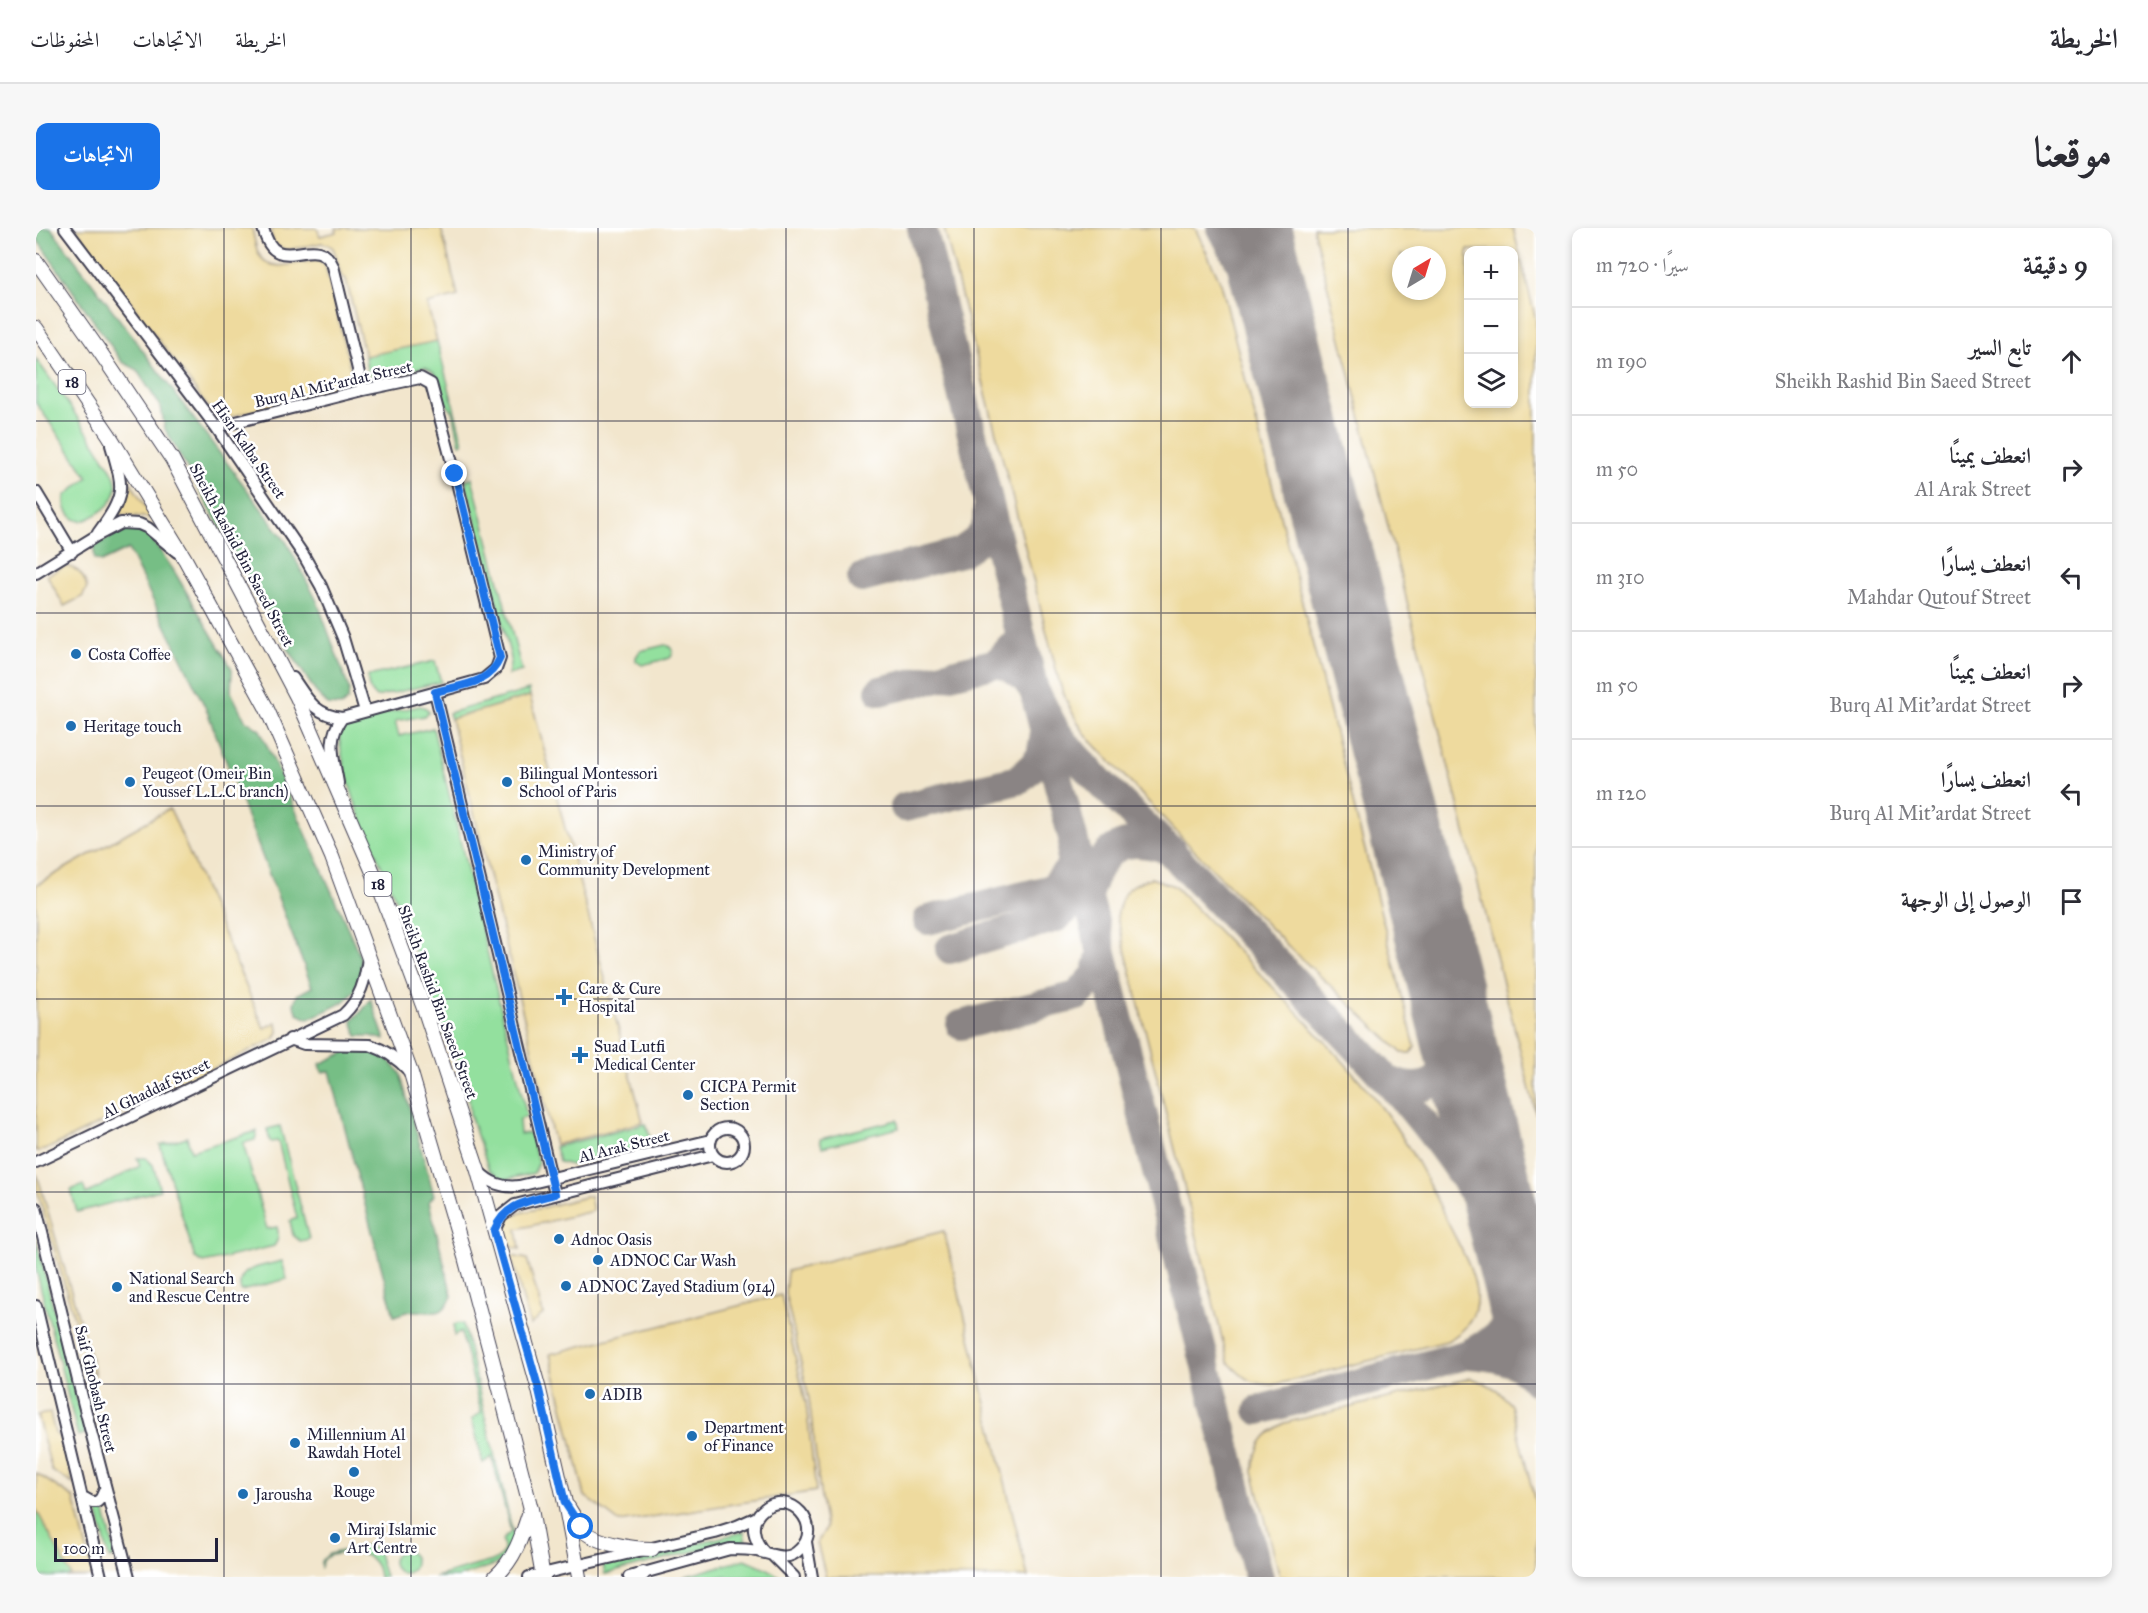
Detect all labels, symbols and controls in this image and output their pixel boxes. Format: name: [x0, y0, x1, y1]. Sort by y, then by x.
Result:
text: الخريطة: [2050, 21, 2118, 56]
text: المحفوظات: [30, 27, 99, 53]
text: الاتجاهات: [132, 27, 202, 53]
text: الخريطة: [235, 27, 286, 53]
button: الاتجاهات: [36, 123, 160, 190]
text: موقعنا: [2034, 126, 2112, 178]
north arrow: [1392, 246, 1446, 300]
map controls: [1464, 246, 1518, 408]
button: +: [1464, 246, 1518, 300]
text: 9 دقيقة: [2023, 249, 2088, 281]
text: سيرًا · 720 m: [1596, 253, 1689, 277]
button: −: [1464, 300, 1518, 354]
text: تابع السير: [1969, 334, 2031, 361]
icon: ahead: [2055, 345, 2088, 378]
text: 190 m: [1596, 349, 1647, 373]
button: layers: [1464, 354, 1518, 408]
street label: Burq Al Mit'ardat Street: [252, 357, 414, 412]
text: Sheikh Rashid Bin Saeed Street: [1775, 369, 2031, 393]
road number: 18: [58, 370, 86, 394]
street label: Hisn Kalba Street: [208, 396, 290, 502]
text: انعطف يمينًا: [1950, 442, 2031, 469]
icon: right: [2055, 453, 2088, 486]
text: 50 m: [1596, 457, 1638, 481]
street label: Sheikh Rashid Bin Saeed Street: [185, 460, 299, 650]
route end: [441, 460, 467, 486]
text: Al Arak Street: [1915, 477, 2031, 501]
text: انعطف يسارًا: [1941, 550, 2031, 577]
icon: left: [2055, 561, 2088, 594]
text: 310 m: [1596, 565, 1645, 589]
text: Mahdar Qutouf Street: [1847, 585, 2031, 609]
place label: Costa Coffee: [88, 645, 171, 664]
marker: Costa Coffee: [69, 647, 83, 661]
text: انعطف يمينًا: [1950, 658, 2031, 685]
icon: right: [2055, 669, 2088, 702]
text: 50 m: [1596, 673, 1638, 697]
text: Burq Al Mit'ardat Street: [1829, 693, 2031, 717]
place label: Heritage touch: [83, 717, 182, 737]
marker: Heritage touch: [64, 719, 78, 733]
place label: Peugeot (Omeir Bin Youssef L.L.C branch): [142, 764, 289, 802]
place label: Bilingual Montessori School of Paris: [519, 764, 658, 801]
text: انعطف يسارًا: [1941, 766, 2031, 793]
marker: Peugeot (Omeir Bin Youssef L.L.C branch): [123, 775, 137, 789]
marker: Bilingual Montessori School of Paris: [500, 775, 514, 789]
icon: left: [2055, 777, 2088, 810]
text: 120 m: [1596, 781, 1647, 805]
text: Burq Al Mit'ardat Street: [1829, 801, 2031, 825]
place label: Ministry of Community Development: [538, 842, 710, 879]
marker: Ministry of Community Development: [519, 853, 533, 867]
road number: 18: [364, 872, 392, 896]
icon: arrive: [2055, 885, 2088, 918]
text: الوصول إلى الوجهة: [1901, 886, 2031, 913]
street label: Sheikh Rashid Bin Saeed Street: [394, 902, 482, 1102]
place label: Care & Cure Hospital: [578, 979, 661, 1016]
marker: Care & Cure Hospital: [555, 988, 573, 1006]
place label: Suad Lutfi Medical Center: [594, 1037, 695, 1074]
marker: Suad Lutfi Medical Center: [571, 1046, 589, 1064]
street label: Al Ghaddaf Street: [98, 1054, 213, 1123]
place label: CICPA Permit Section: [700, 1077, 797, 1114]
marker: CICPA Permit Section: [681, 1088, 695, 1102]
street label: Al Arak Street: [576, 1125, 672, 1167]
place label: Adnoc Oasis: [570, 1230, 652, 1249]
marker: Adnoc Oasis: [552, 1232, 566, 1246]
place label: ADNOC Car Wash: [609, 1251, 736, 1270]
marker: ADNOC Car Wash: [591, 1253, 605, 1267]
place label: National Search and Rescue Centre: [129, 1269, 250, 1306]
place label: ADNOC Zayed Stadium (914): [577, 1277, 775, 1297]
marker: ADNOC Zayed Stadium (914): [559, 1279, 573, 1293]
marker: National Search and Rescue Centre: [110, 1280, 124, 1294]
street label: Saif Ghobash Street: [71, 1323, 121, 1455]
place label: ADIB: [601, 1385, 643, 1404]
marker: ADIB: [583, 1387, 597, 1401]
place label: Department of Finance: [704, 1418, 784, 1455]
place label: Millennium Al Rawdah Hotel: [307, 1425, 406, 1462]
marker: Department of Finance: [685, 1429, 699, 1443]
marker: Millennium Al Rawdah Hotel: [288, 1436, 302, 1450]
marker: Rouge: [347, 1465, 361, 1479]
place label: Rouge: [333, 1482, 375, 1502]
place label: Jarousha: [253, 1485, 312, 1505]
marker: Jarousha: [236, 1487, 250, 1501]
route start: [567, 1513, 593, 1539]
place label: Miraj Islamic Art Centre: [346, 1520, 436, 1557]
marker: Miraj Islamic Art Centre: [328, 1531, 342, 1545]
scale bar: [54, 1535, 218, 1562]
text: 100 m: [63, 1539, 105, 1558]

